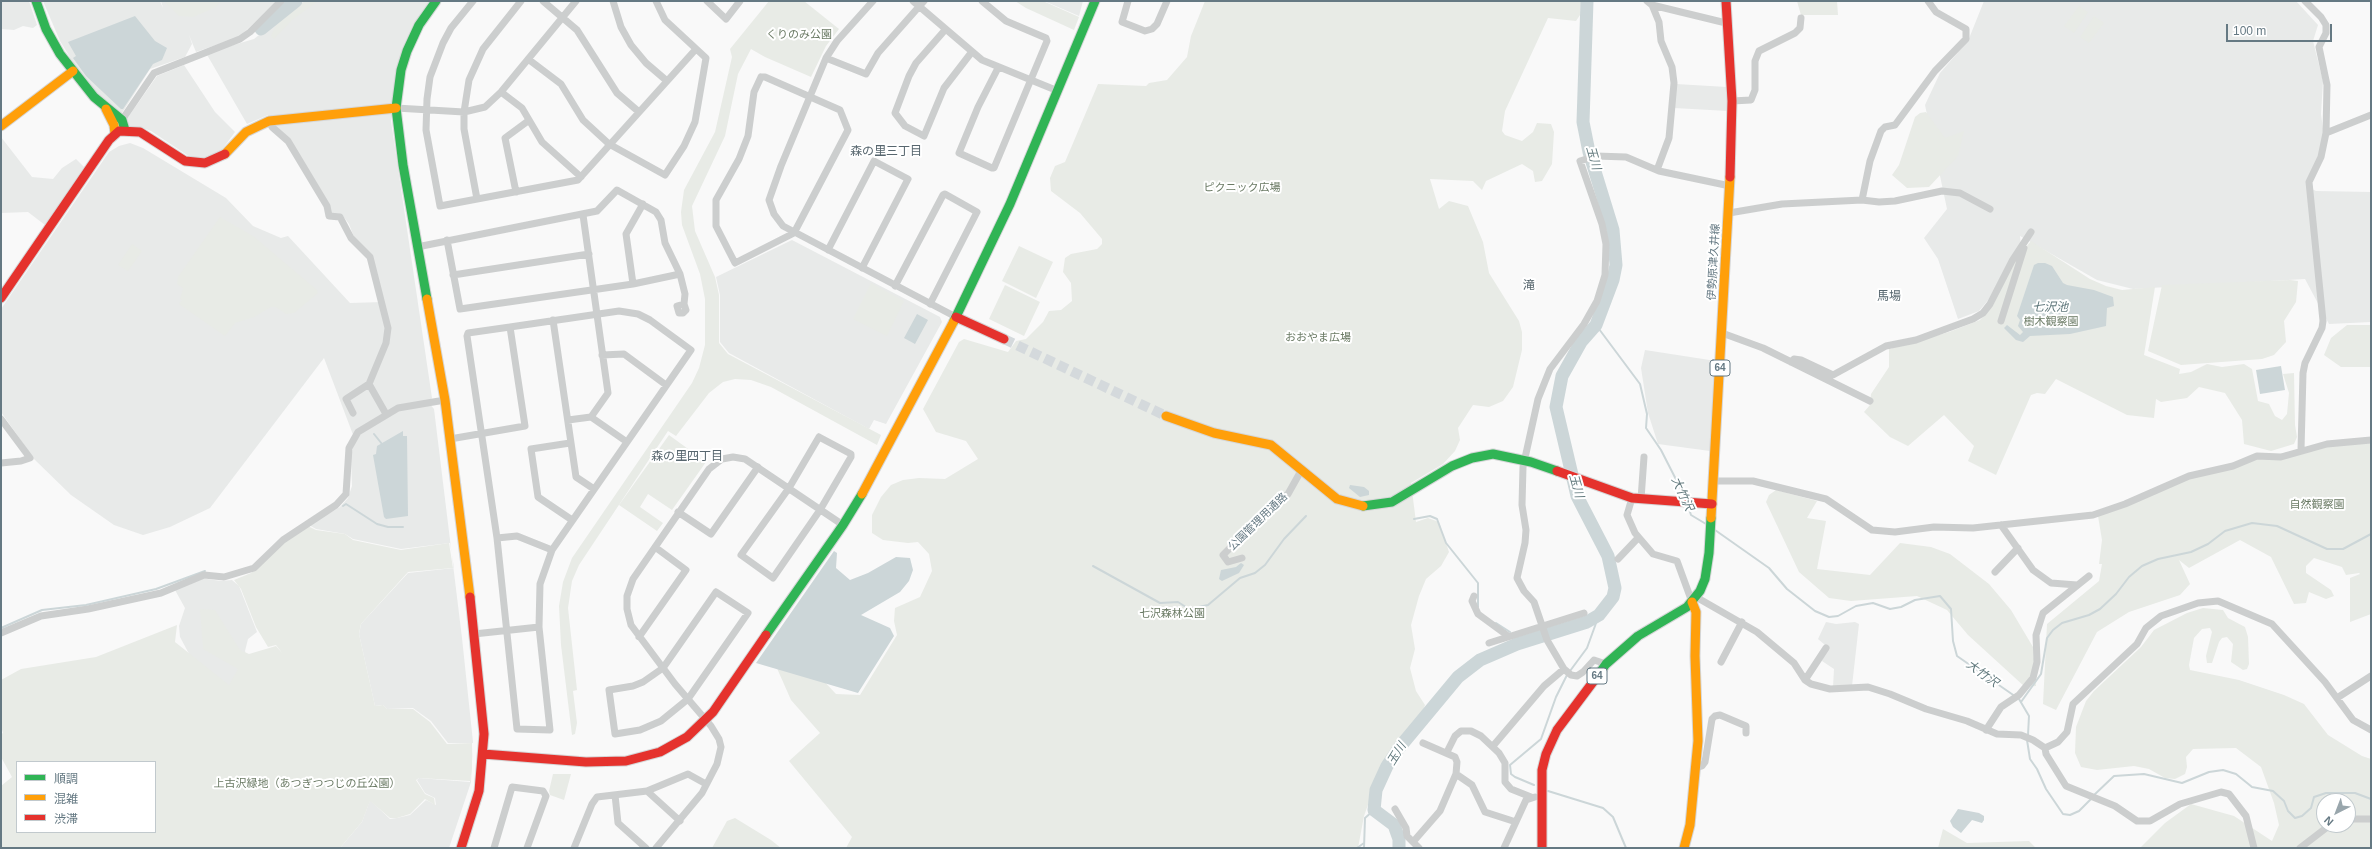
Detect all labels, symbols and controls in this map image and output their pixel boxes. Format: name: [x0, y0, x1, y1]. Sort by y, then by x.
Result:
scale bar: [2228, 16, 2334, 42]
text: 100 m: [2233, 24, 2266, 38]
park label: くりのみ公園: [766, 28, 832, 42]
water label: 玉川: [1583, 144, 1603, 172]
district label: 森の里三丁目: [850, 145, 922, 159]
park label: ピクニック広場: [1204, 181, 1280, 195]
street label: 伊勢原津久井線: [1705, 223, 1723, 301]
district label: 滝: [1523, 279, 1535, 293]
district label: 馬場: [1877, 290, 1901, 304]
water label: 七沢池: [2032, 301, 2068, 315]
park label: 樹木観察園: [2024, 315, 2078, 329]
park label: おおやま広場: [1285, 331, 1351, 345]
road number: 64: [1710, 360, 1730, 376]
district label: 森の里四丁目: [651, 450, 723, 464]
water label: 玉川: [1566, 472, 1586, 500]
water label: 大竹沢: [1668, 475, 1696, 513]
street label: 公園管理用通路: [1226, 491, 1290, 553]
park label: 自然観察園: [2290, 498, 2344, 512]
park label: 七沢森林公園: [1139, 607, 1205, 621]
water label: 大竹沢: [1963, 658, 2001, 690]
road number: 64: [1587, 668, 1607, 684]
water label: 玉川: [1385, 740, 1409, 768]
legend: [16, 761, 156, 833]
text: 順調: [54, 772, 78, 786]
park label: 上古沢緑地（あつぎつつじの丘公園）: [214, 777, 400, 791]
text: 混雑: [54, 792, 78, 806]
north arrow: [2316, 793, 2356, 833]
text: 渋滞: [54, 812, 78, 826]
text: N: [2322, 814, 2336, 828]

